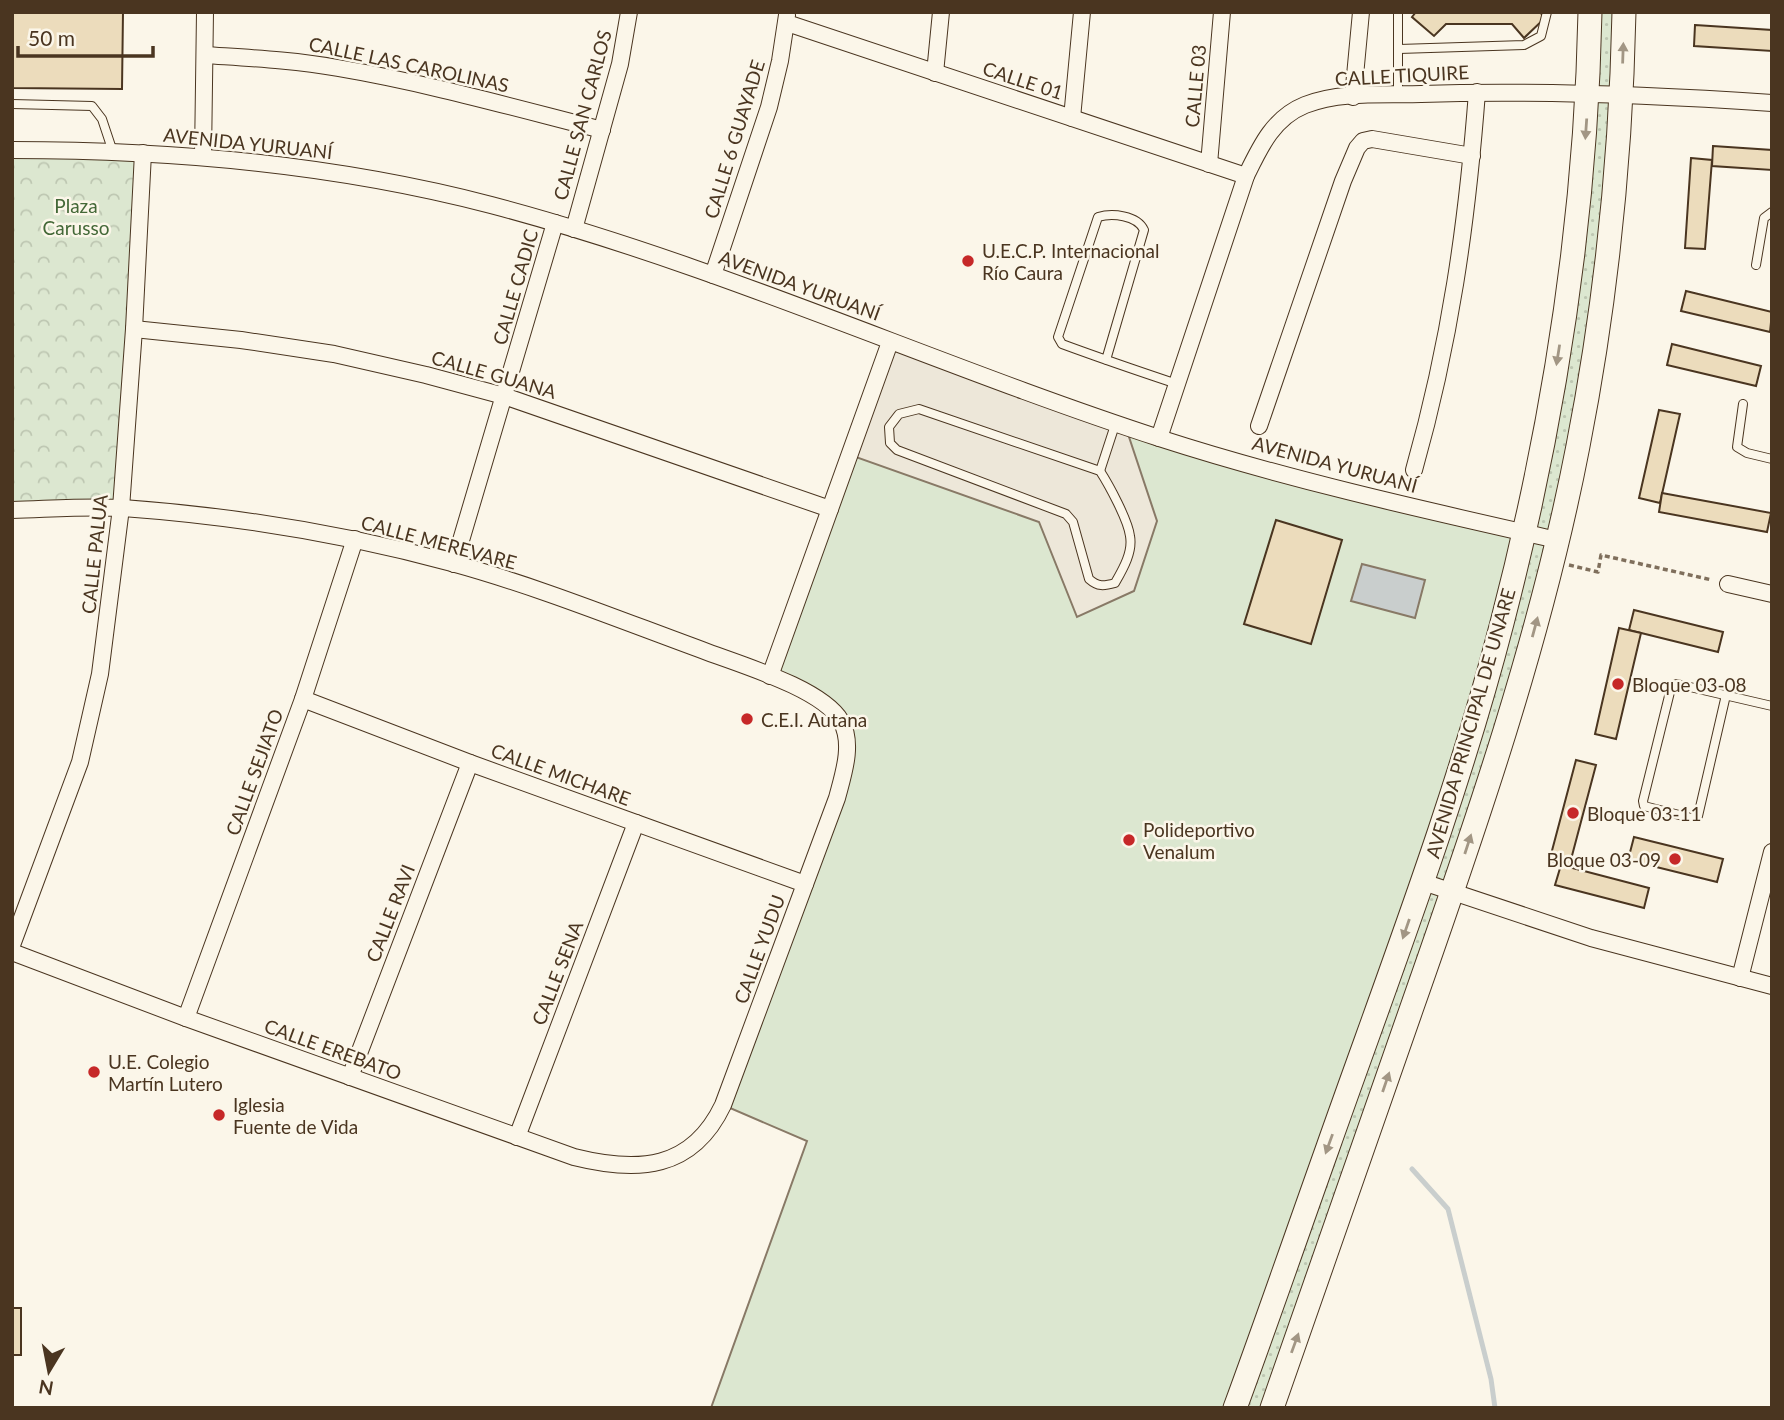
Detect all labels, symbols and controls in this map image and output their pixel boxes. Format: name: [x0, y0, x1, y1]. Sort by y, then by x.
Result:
scale bar: [18, 14, 152, 58]
text: 50 m: [28, 25, 75, 50]
street label: CALLE SAN CARLOS: [548, 27, 616, 203]
street label: CALLE LAS CAROLINAS: [307, 32, 511, 96]
one-way arrow: [1617, 42, 1628, 64]
street label: CALLE 03: [1180, 44, 1210, 128]
street label: CALLE 01: [980, 56, 1066, 104]
street label: CALLE 6 GUAYADE: [699, 57, 769, 221]
street label: CALLE TIQUIRE: [1334, 60, 1470, 90]
one-way arrow: [1580, 119, 1591, 141]
street label: AVENIDA YURUANÍ: [162, 123, 335, 163]
park label: Plaza Carusso: [43, 194, 109, 239]
street label: CALLE CADIC: [488, 226, 543, 347]
place label: U.E.C.P. Internacional Río Caura: [982, 239, 1159, 284]
street label: AVENIDA YURUANÍ: [716, 245, 885, 325]
marker: U.E.C.P. Internacional Río Caura: [960, 253, 976, 269]
one-way arrow: [1552, 344, 1563, 366]
street label: CALLE GUANA: [429, 345, 559, 403]
street label: AVENIDA YURUANÍ: [1250, 431, 1422, 498]
street label: CALLE PALUA: [76, 493, 112, 615]
street label: CALLE MEREVARE: [359, 510, 519, 574]
street label: AVENIDA PRINCIPAL DE UNARE: [1420, 585, 1520, 861]
one-way arrow: [1531, 616, 1541, 637]
place label: Bloque 03-08: [1632, 673, 1747, 696]
marker: Bloque 03-08: [1610, 676, 1626, 692]
street label: CALLE SEJIATO: [220, 706, 288, 838]
place label: C.E.I. Autana: [761, 708, 867, 731]
marker: C.E.I. Autana: [739, 711, 755, 727]
street label: CALLE MICHARE: [488, 738, 634, 810]
place label: Bloque 03-11: [1587, 802, 1702, 825]
marker: Bloque 03-11: [1565, 805, 1581, 821]
place label: Polideportivo Venalum: [1143, 818, 1255, 863]
marker: Polideportivo Venalum: [1121, 832, 1137, 848]
one-way arrow: [1463, 833, 1474, 854]
place label: Bloque 03-09: [1546, 848, 1661, 871]
marker: Bloque 03-09: [1667, 851, 1683, 867]
street label: CALLE RAVI: [361, 861, 419, 965]
street label: CALLE YUDU: [729, 891, 789, 1007]
street label: CALLE SENA: [527, 918, 587, 1028]
one-way arrow: [1400, 919, 1411, 940]
street label: CALLE EREBATO: [261, 1014, 405, 1084]
place label: U.E. Colegio Martín Lutero: [108, 1050, 223, 1095]
marker: U.E. Colegio Martín Lutero: [86, 1064, 102, 1080]
one-way arrow: [1381, 1072, 1392, 1093]
place label: Iglesia Fuente de Vida: [233, 1093, 358, 1138]
marker: Iglesia Fuente de Vida: [211, 1107, 227, 1123]
one-way arrow: [1323, 1133, 1334, 1154]
one-way arrow: [1290, 1333, 1301, 1354]
north arrow: [14, 1336, 84, 1406]
text: N: [37, 1376, 55, 1401]

